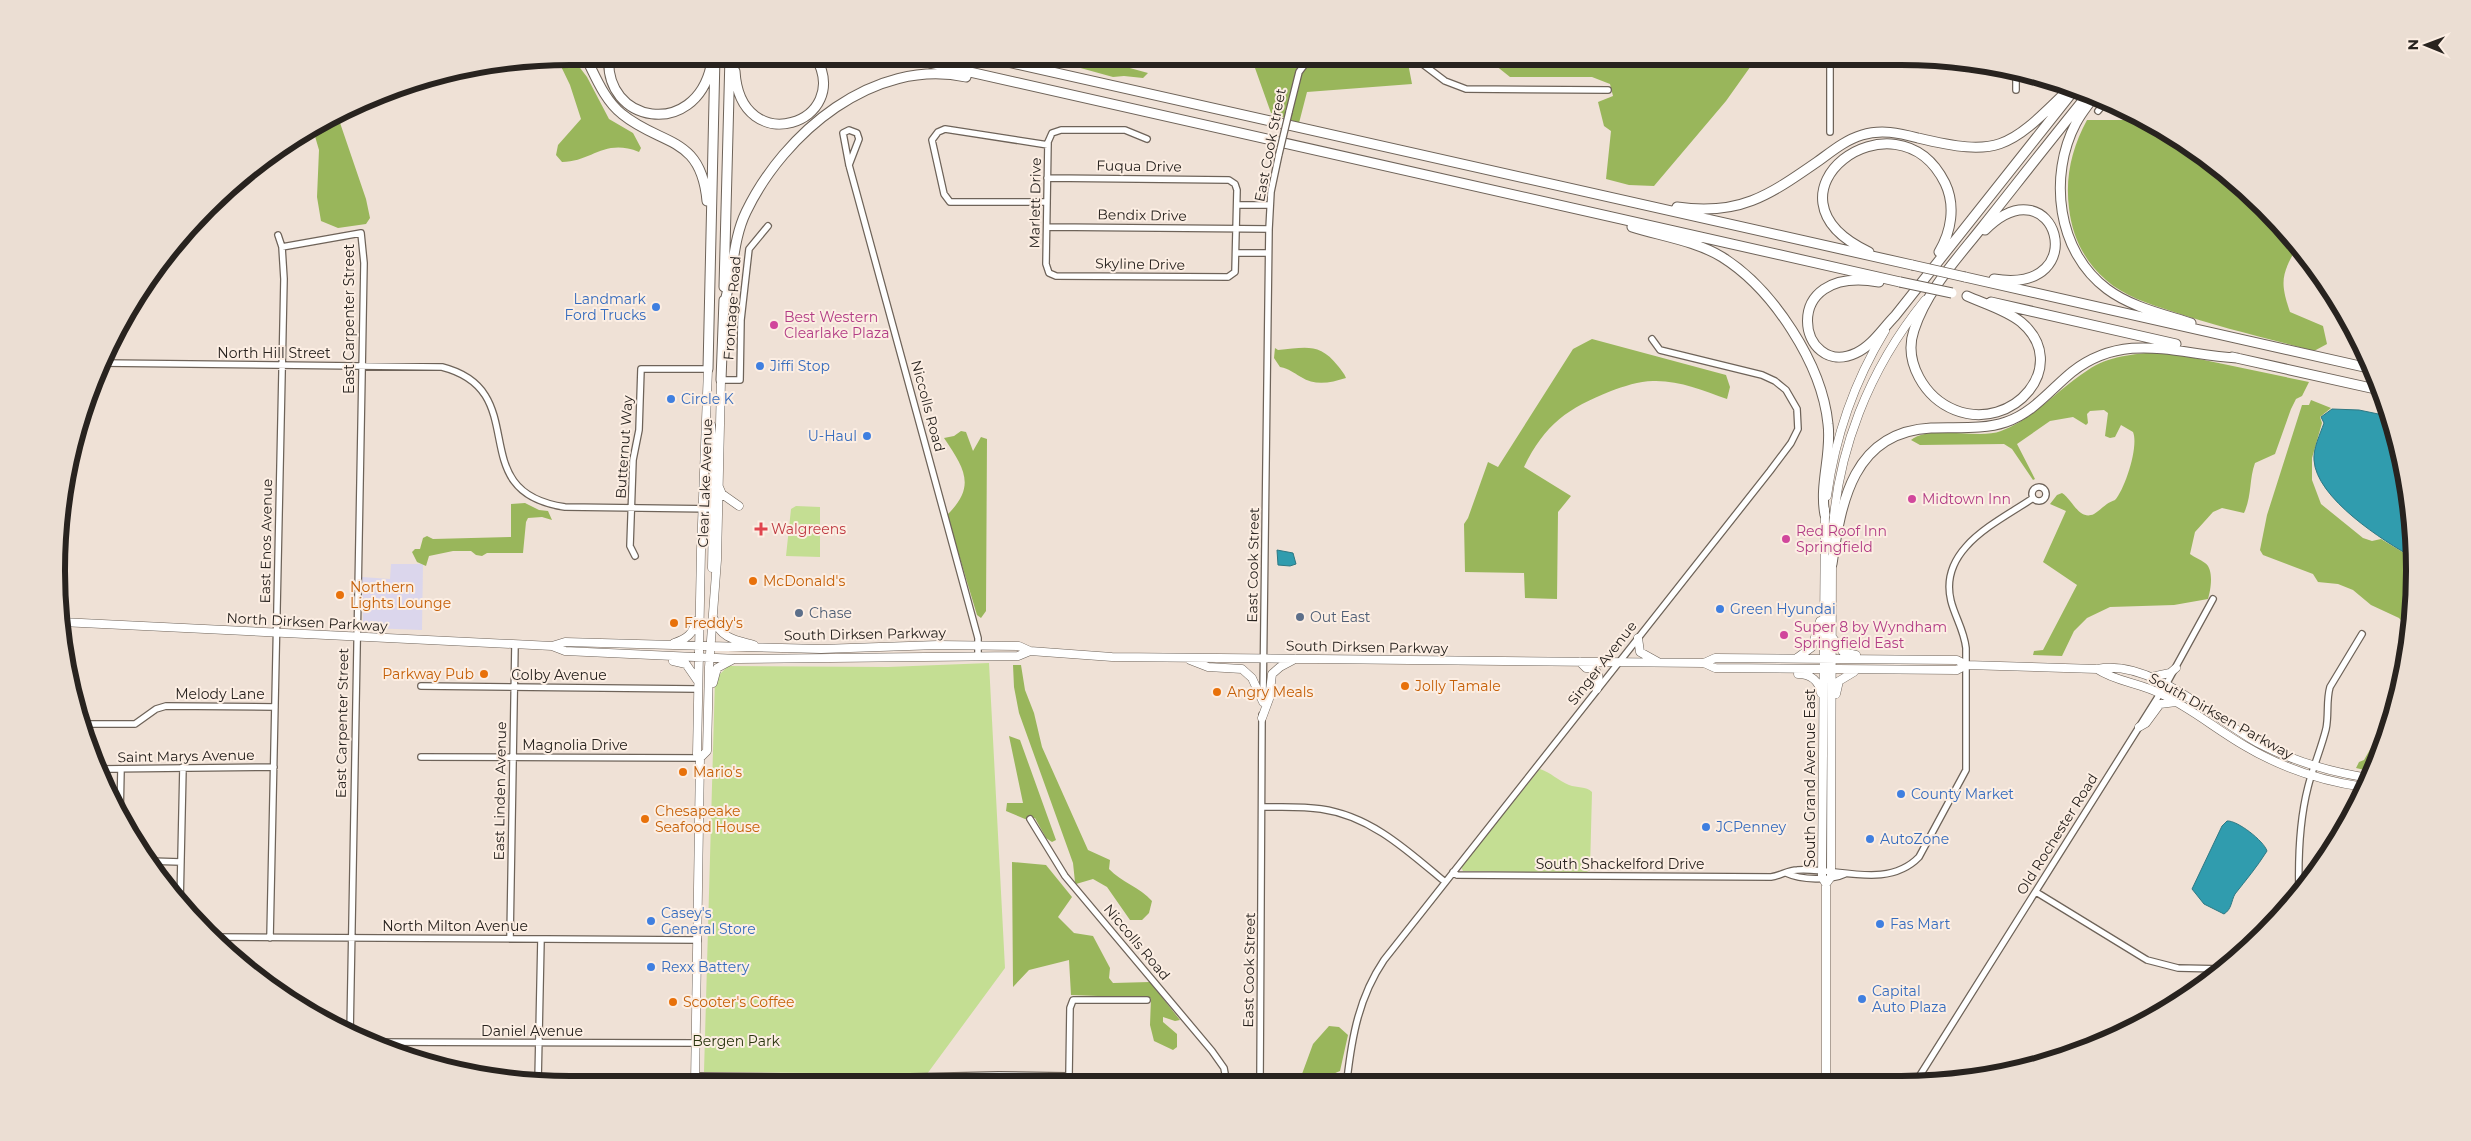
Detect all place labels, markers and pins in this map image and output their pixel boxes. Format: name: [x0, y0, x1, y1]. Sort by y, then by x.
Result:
place label: Landmark Ford Trucks: [564, 290, 647, 324]
marker: Landmark Ford Trucks: [650, 301, 662, 313]
place label: Best Western Clearlake Plaza: [784, 308, 889, 342]
marker: Best Western Clearlake Plaza: [768, 319, 780, 331]
place label: Jiffi Stop: [769, 357, 830, 375]
marker: Jiffi Stop: [754, 360, 766, 372]
place label: Circle K: [681, 390, 734, 408]
marker: Circle K: [665, 393, 677, 405]
place label: U-Haul: [808, 427, 857, 445]
marker: U-Haul: [861, 430, 873, 442]
place label: Midtown Inn: [1922, 490, 2011, 508]
marker: Midtown Inn: [1906, 493, 1918, 505]
place label: Walgreens: [771, 520, 846, 538]
place label: Red Roof Inn Springfield: [1796, 522, 1887, 556]
marker: Walgreens: [755, 523, 767, 535]
marker: Red Roof Inn Springfield: [1780, 533, 1792, 545]
place label: McDonald's: [763, 572, 845, 590]
marker: McDonald's: [747, 575, 759, 587]
place label: Northern Lights Lounge: [350, 578, 451, 612]
marker: Northern Lights Lounge: [334, 589, 346, 601]
place label: Green Hyundai: [1730, 600, 1836, 618]
marker: Green Hyundai: [1714, 603, 1726, 615]
place label: Chase: [809, 604, 852, 622]
marker: Chase: [793, 607, 805, 619]
place label: Out East: [1310, 608, 1371, 626]
marker: Out East: [1294, 611, 1306, 623]
place label: Freddy's: [684, 614, 743, 632]
marker: Freddy's: [668, 617, 680, 629]
place label: Super 8 by Wyndham Springfield East: [1794, 618, 1947, 652]
marker: Super 8 by Wyndham Springfield East: [1778, 629, 1790, 641]
place label: Parkway Pub: [382, 665, 474, 683]
marker: Parkway Pub: [478, 668, 490, 680]
place label: Jolly Tamale: [1414, 677, 1501, 695]
marker: Jolly Tamale: [1399, 680, 1411, 692]
place label: Angry Meals: [1227, 683, 1314, 701]
marker: Angry Meals: [1211, 686, 1223, 698]
place label: Mario's: [693, 763, 742, 781]
marker: Mario's: [677, 766, 689, 778]
place label: County Market: [1911, 785, 2014, 803]
marker: County Market: [1895, 788, 1907, 800]
place label: Chesapeake Seafood House: [655, 802, 760, 836]
marker: Chesapeake Seafood House: [639, 813, 651, 825]
place label: JCPenney: [1715, 818, 1787, 836]
marker: JCPenney: [1700, 821, 1712, 833]
place label: AutoZone: [1880, 830, 1949, 848]
marker: AutoZone: [1864, 833, 1876, 845]
place label: Casey's General Store: [661, 904, 756, 938]
marker: Casey's General Store: [645, 915, 657, 927]
place label: Fas Mart: [1890, 915, 1951, 933]
marker: Fas Mart: [1874, 918, 1886, 930]
place label: Rexx Battery: [661, 958, 750, 976]
marker: Rexx Battery: [645, 961, 657, 973]
place label: Capital Auto Plaza: [1872, 982, 1947, 1016]
place label: Scooter's Coffee: [683, 993, 794, 1011]
marker: Capital Auto Plaza: [1856, 993, 1868, 1005]
marker: Scooter's Coffee: [667, 996, 679, 1008]

